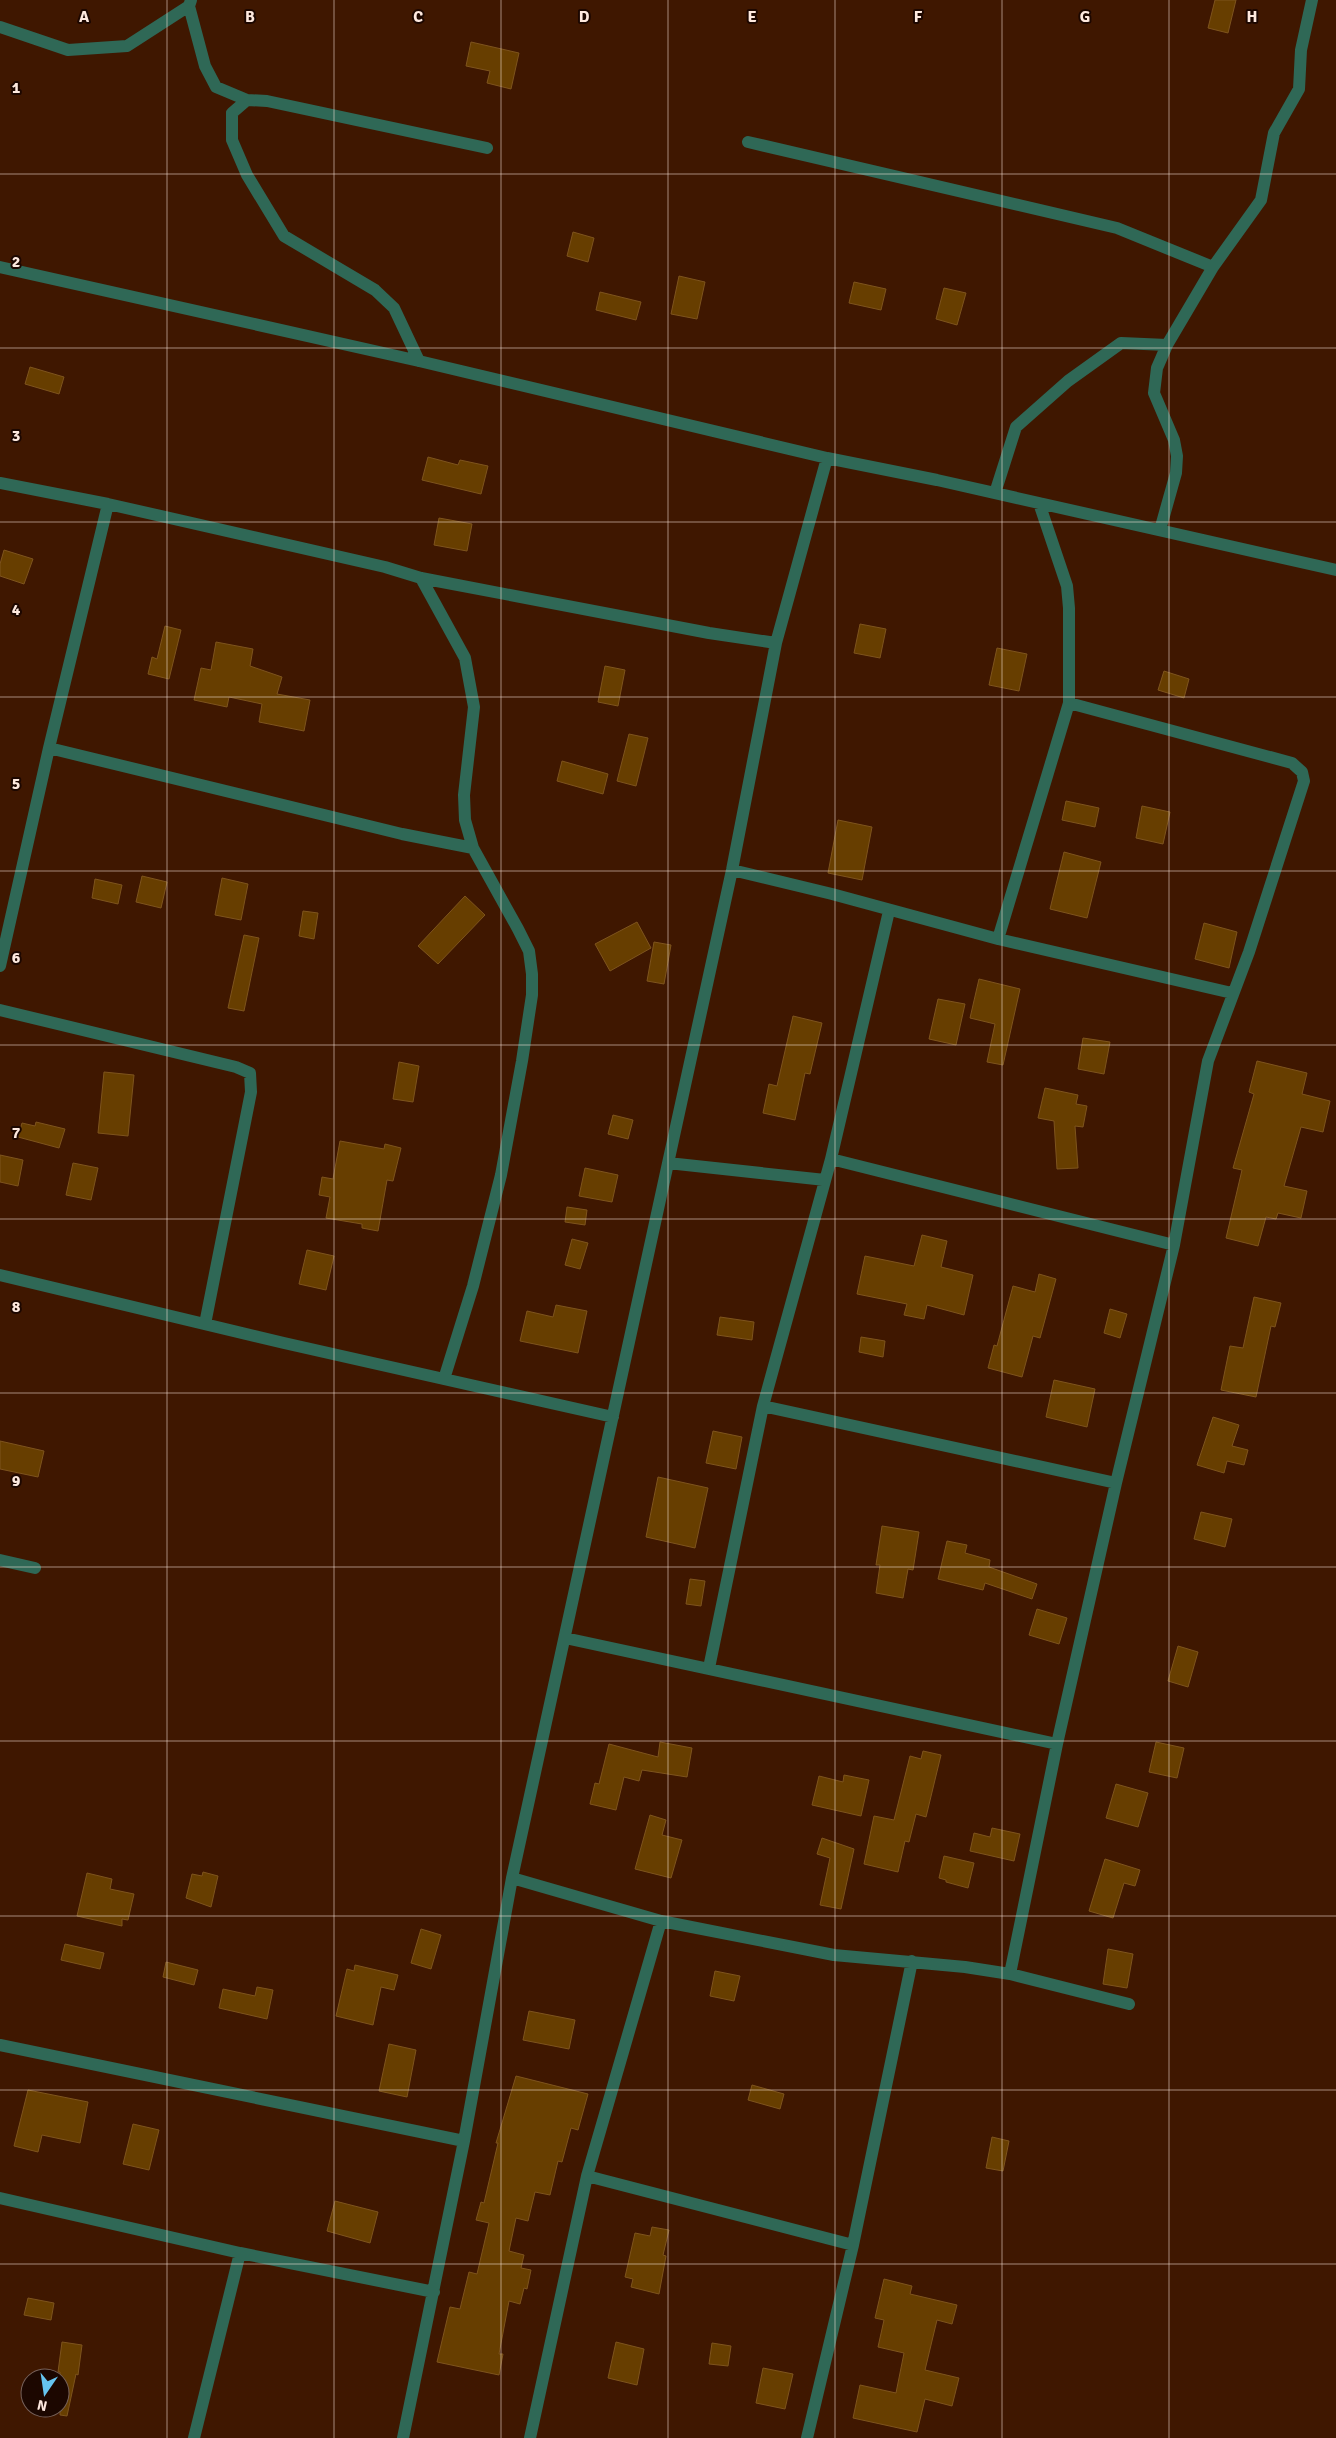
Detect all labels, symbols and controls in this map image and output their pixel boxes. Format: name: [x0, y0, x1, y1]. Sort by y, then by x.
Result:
text: A: [79, 7, 90, 27]
text: B: [245, 7, 255, 27]
text: C: [413, 7, 423, 27]
text: D: [579, 7, 590, 27]
text: E: [747, 7, 757, 27]
text: F: [914, 7, 923, 27]
text: G: [1080, 7, 1090, 27]
text: H: [1247, 7, 1257, 27]
text: 1: [12, 78, 21, 98]
text: 2: [12, 252, 20, 272]
text: 3: [12, 426, 20, 446]
text: 4: [12, 600, 21, 620]
text: 5: [12, 774, 20, 794]
text: 6: [12, 948, 21, 968]
text: 7: [12, 1123, 21, 1143]
text: 8: [12, 1297, 21, 1317]
text: 9: [12, 1471, 21, 1491]
north arrow: [20, 2368, 70, 2418]
text: N: [36, 2396, 49, 2415]

